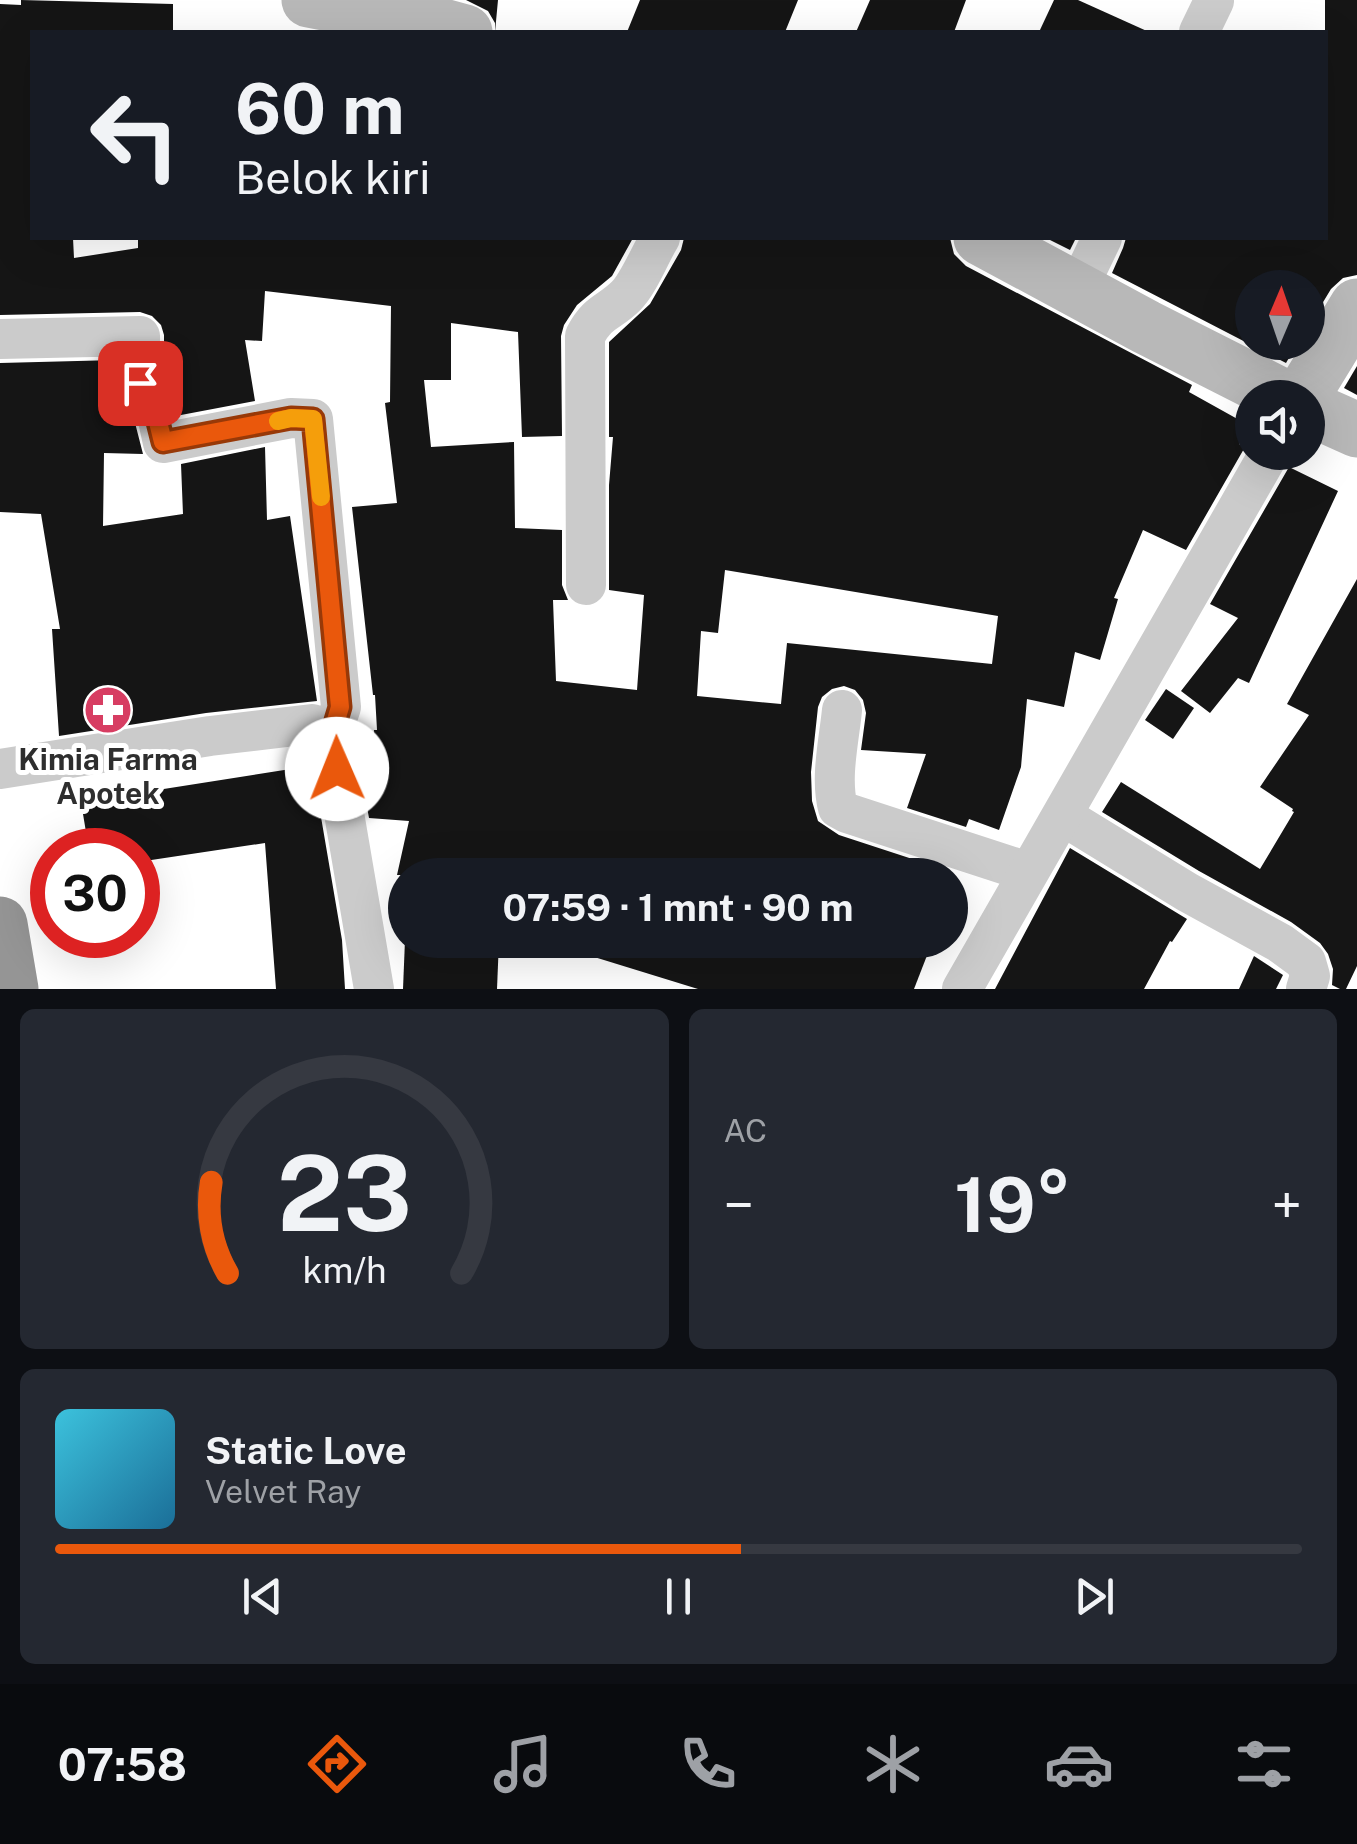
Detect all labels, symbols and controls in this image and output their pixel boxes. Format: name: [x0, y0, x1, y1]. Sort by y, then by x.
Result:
text: 60 m: [235, 67, 405, 150]
icon: left: [70, 70, 200, 200]
text: Belok kiri: [235, 151, 430, 204]
north arrow: [1235, 270, 1325, 360]
map controls: [1235, 270, 1325, 470]
pin: [98, 341, 183, 426]
icon: arrive: [113, 356, 168, 411]
button: sound: [1235, 380, 1325, 470]
pharmacy icon: Kimia Farma Apotek: [82, 684, 134, 736]
position arrow: [285, 717, 389, 821]
place label: Kimia Farma Apotek: [18, 741, 198, 811]
speed limit sign: 30: [30, 828, 160, 958]
text: 07:59 · 1 mnt · 90 m: [503, 885, 853, 930]
text: AC: [724, 1112, 767, 1149]
text: 23: [277, 1132, 412, 1254]
text: 19°: [954, 1161, 1071, 1249]
text: −: [724, 1173, 754, 1237]
text: +: [1271, 1173, 1302, 1237]
text: km/h: [302, 1249, 386, 1291]
text: Static Love: [205, 1428, 407, 1473]
text: Velvet Ray: [205, 1473, 361, 1510]
icon: previous: [235, 1569, 290, 1624]
icon: pause: [651, 1569, 706, 1624]
icon: next: [1067, 1569, 1122, 1624]
icon: directions: [302, 1729, 372, 1799]
icon: music: [488, 1729, 558, 1799]
icon: phone: [673, 1729, 743, 1799]
icon: climate: [858, 1729, 928, 1799]
icon: car: [1044, 1729, 1114, 1799]
icon: filters: [1229, 1729, 1299, 1799]
text: 07:58: [58, 1738, 187, 1791]

